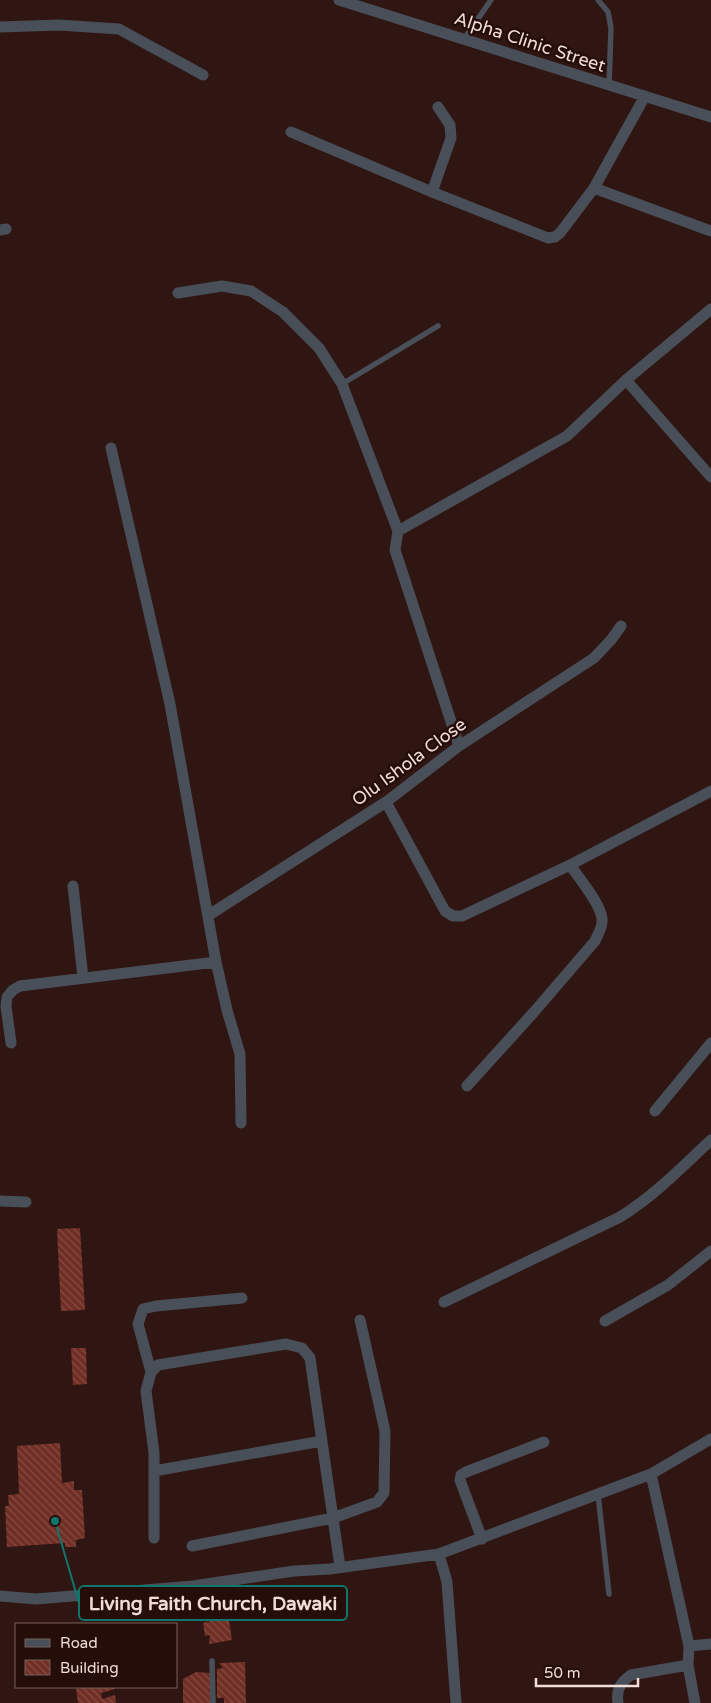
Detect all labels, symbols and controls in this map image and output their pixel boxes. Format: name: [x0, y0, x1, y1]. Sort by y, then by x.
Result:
street label: Alpha Clinic Street: [452, 7, 608, 77]
street label: Olu Ishola Close: [347, 713, 471, 811]
callout: Living Faith Church, Dawaki: [79, 1586, 347, 1620]
text: Living Faith Church, Dawaki: [89, 1593, 337, 1616]
legend: [15, 1623, 178, 1688]
text: Road: [60, 1634, 98, 1652]
scale bar: [536, 1656, 638, 1688]
text: Building: [60, 1659, 119, 1677]
text: 50 m: [544, 1664, 581, 1682]

